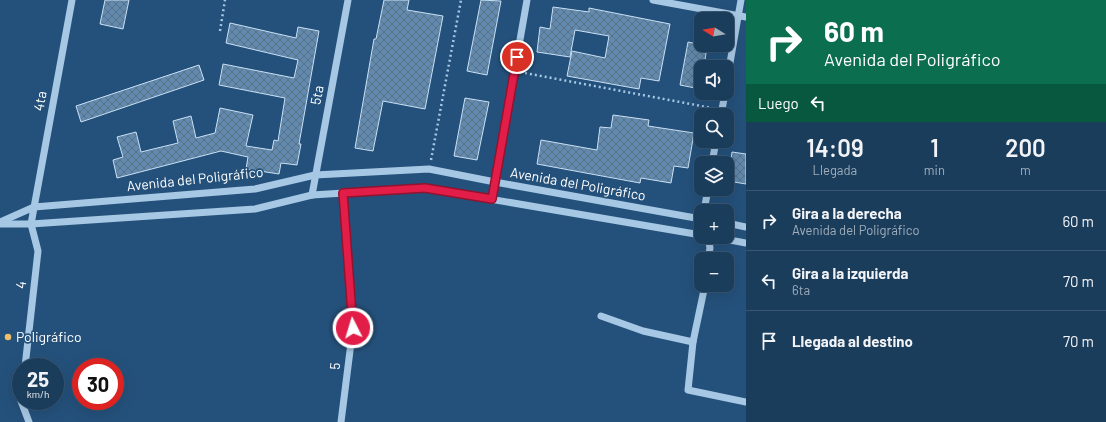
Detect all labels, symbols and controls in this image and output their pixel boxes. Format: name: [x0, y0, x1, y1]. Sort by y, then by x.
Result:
north arrow: [694, 12, 734, 52]
map controls: [694, 12, 734, 292]
text: 60 m: [824, 14, 884, 48]
icon: right: [758, 16, 810, 68]
pin: [500, 40, 534, 74]
icon: arrive: [506, 46, 528, 68]
text: Avenida del Poligráfico: [824, 48, 1001, 70]
button: sound: [694, 60, 734, 100]
street label: 5ta: [306, 84, 327, 106]
street label: 4ta: [29, 90, 50, 112]
icon: left: [807, 92, 829, 114]
text: Luego: [758, 94, 799, 112]
button: search: [694, 108, 734, 148]
text: 14:09: [806, 133, 864, 162]
text: 1: [930, 133, 939, 162]
text: 200: [1005, 133, 1046, 162]
button: layers: [694, 156, 734, 196]
text: Llegada: [813, 162, 857, 178]
text: min: [924, 162, 945, 178]
text: m: [1020, 162, 1031, 178]
street label: Avenida del Poligráfico: [126, 163, 264, 194]
street label: Avenida del Poligráfico: [509, 163, 647, 204]
button: +: [694, 204, 734, 244]
text: Gira a la derecha: [792, 204, 902, 222]
icon: right: [758, 210, 780, 232]
text: 60 m: [1062, 212, 1094, 230]
text: Avenida del Poligráfico: [792, 222, 920, 238]
button: −: [694, 252, 734, 292]
text: Gira a la izquierda: [792, 264, 908, 282]
icon: left: [758, 270, 780, 292]
text: 70 m: [1063, 272, 1094, 290]
street label: 4: [12, 280, 29, 290]
text: 6ta: [792, 282, 810, 298]
position arrow: [332, 307, 374, 349]
place label: Poligráfico: [16, 328, 82, 345]
icon: arrive: [758, 330, 780, 352]
marker: Poligráfico: [3, 332, 13, 342]
text: Llegada al destino: [792, 332, 913, 350]
text: 70 m: [1063, 332, 1094, 350]
speed limit sign: 30: [72, 358, 124, 410]
street label: 5: [326, 361, 343, 371]
text: 25: [27, 367, 49, 391]
text: km/h: [27, 388, 49, 400]

